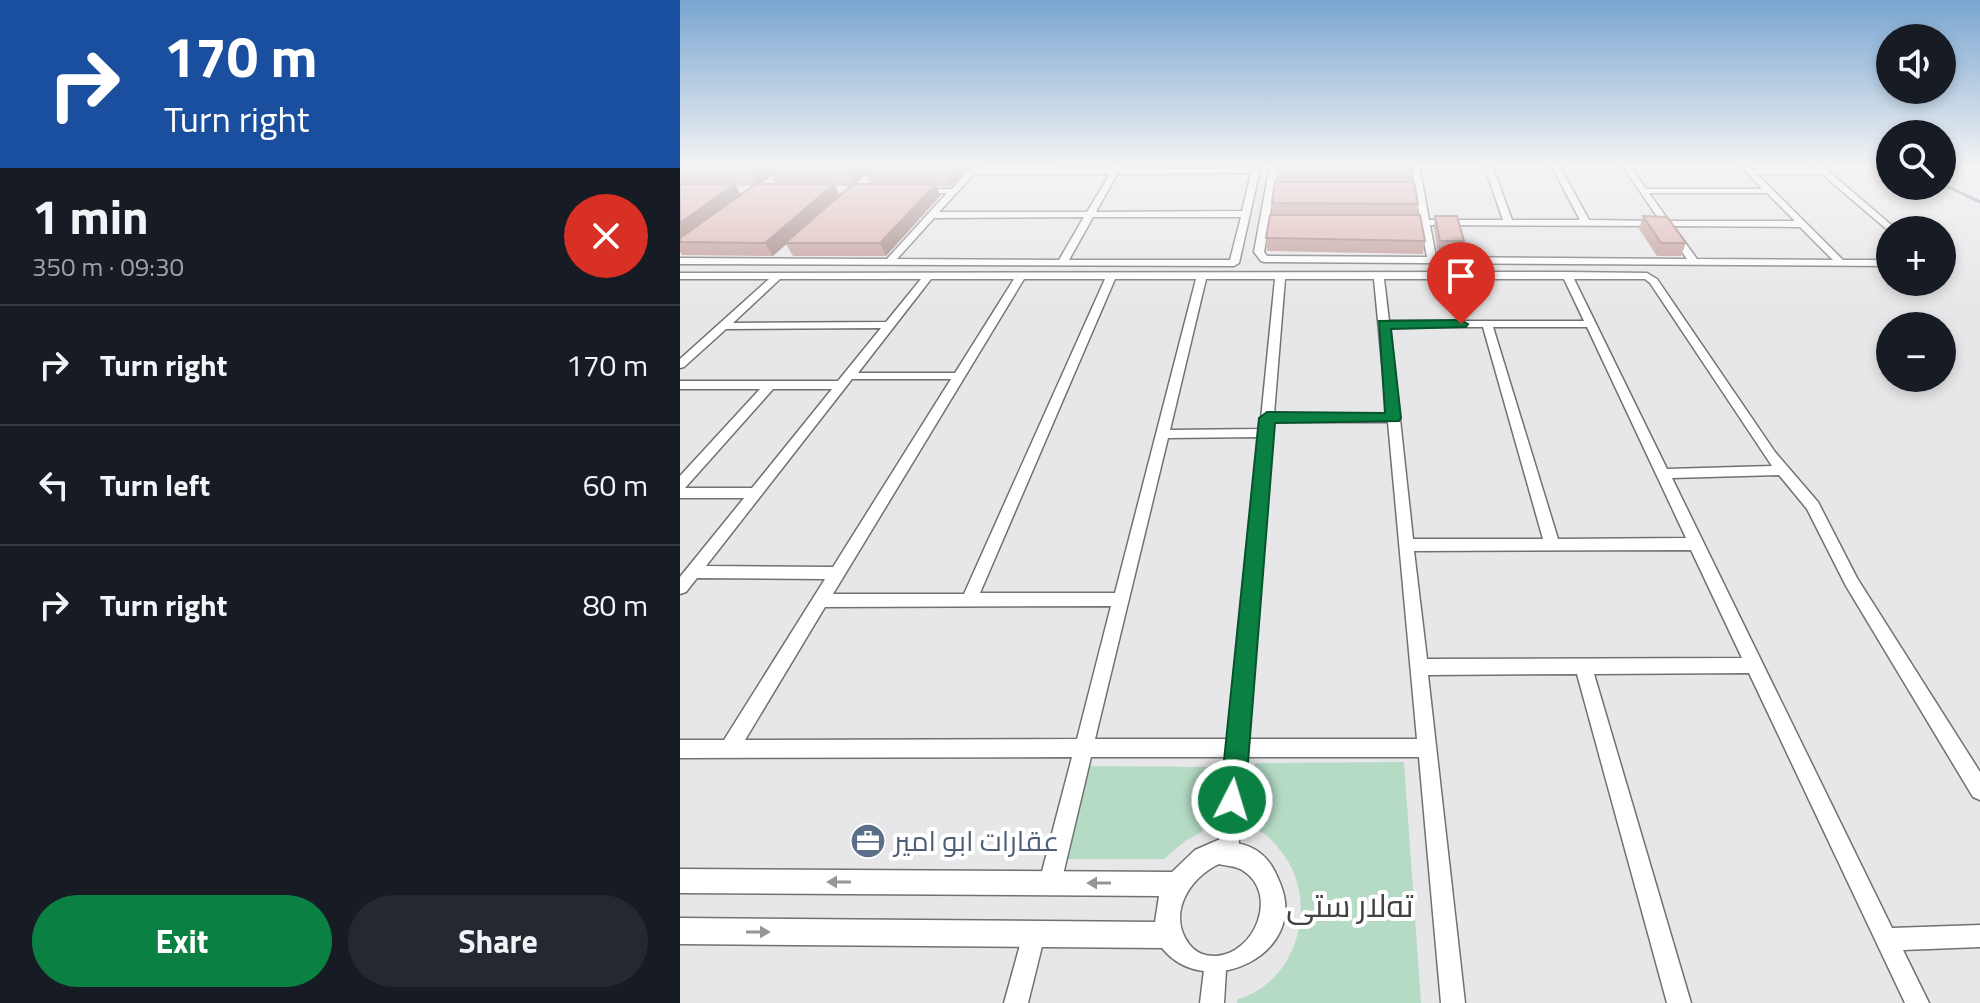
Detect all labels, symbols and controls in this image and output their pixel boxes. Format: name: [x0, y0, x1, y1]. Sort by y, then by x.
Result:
text: 170 m: [164, 14, 317, 99]
map controls: [1876, 24, 1956, 392]
button: sound: [1876, 24, 1956, 104]
icon: right: [32, 32, 136, 136]
text: Turn right: [164, 91, 309, 146]
button: search: [1876, 120, 1956, 200]
text: 1 min: [32, 180, 149, 253]
button: close: [564, 194, 648, 278]
button: +: [1876, 216, 1956, 296]
pin: [1427, 242, 1495, 324]
text: 350 m · 09:30: [32, 247, 184, 286]
icon: arrive: [1439, 254, 1483, 298]
button: −: [1876, 312, 1956, 392]
text: Turn right: [100, 342, 228, 388]
text: 170 m: [566, 342, 648, 388]
icon: right: [32, 343, 76, 387]
text: Turn left: [100, 462, 210, 508]
text: 60 m: [583, 462, 648, 508]
icon: left: [32, 463, 76, 507]
text: Turn right: [100, 582, 228, 628]
text: 80 m: [583, 582, 648, 628]
icon: right: [32, 583, 76, 627]
position arrow: [1190, 758, 1274, 842]
place label: عقارات ابو امير: [892, 819, 1059, 862]
office icon: عقارات ابو امير: [849, 822, 887, 860]
one-way arrow: [826, 876, 851, 888]
one-way arrow: [1086, 877, 1111, 889]
district label: ته‌لار ستی: [1286, 881, 1414, 929]
button: Exit: [32, 895, 332, 987]
button: Share: [348, 895, 648, 987]
one-way arrow: [746, 926, 771, 938]

